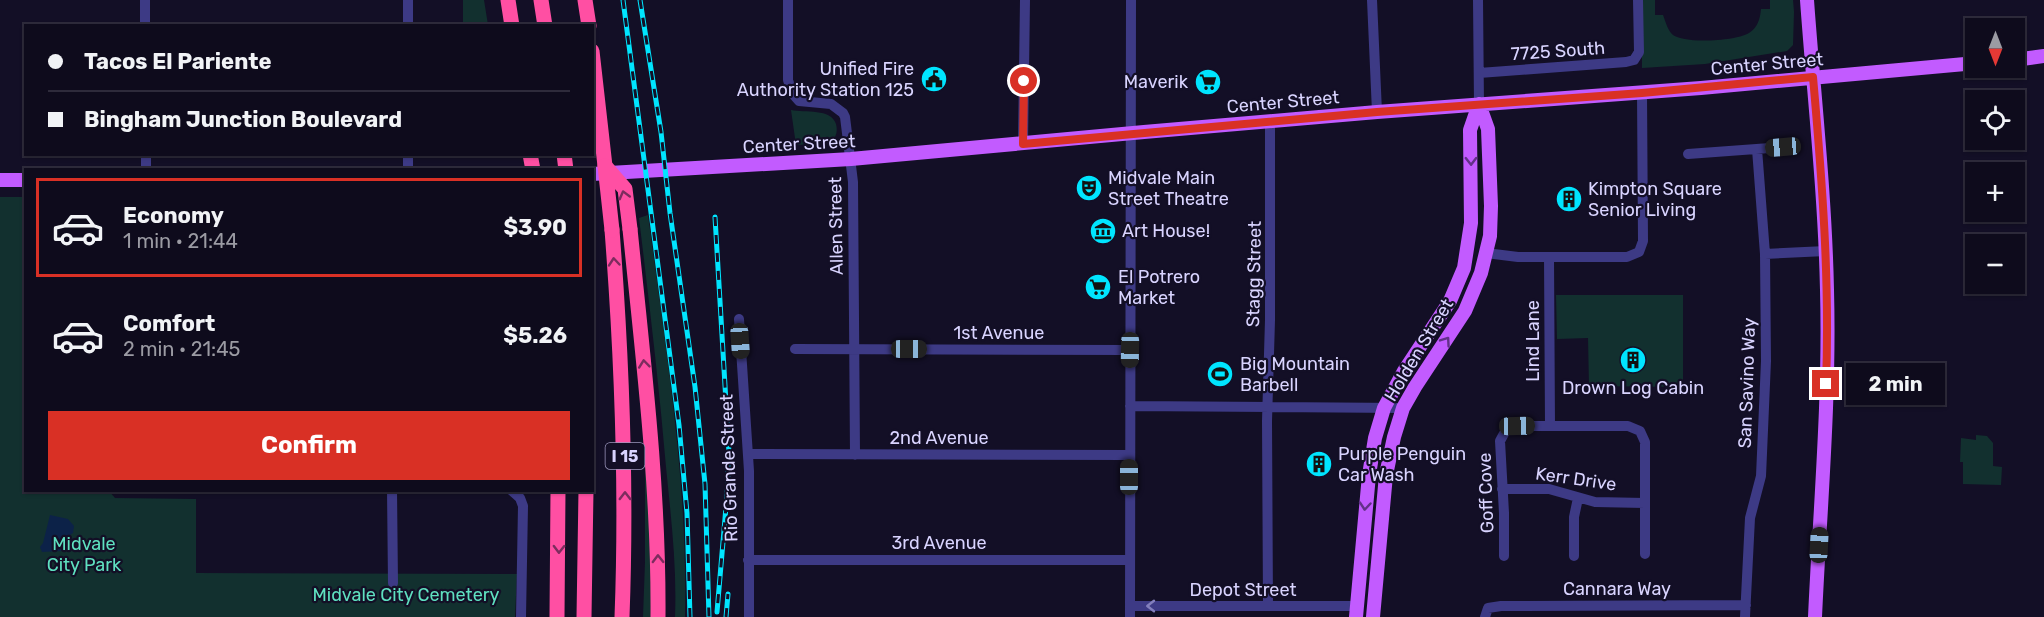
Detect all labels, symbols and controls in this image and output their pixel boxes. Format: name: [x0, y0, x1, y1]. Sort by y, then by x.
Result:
north arrow: [1965, 18, 2025, 78]
map controls: [1965, 18, 2025, 294]
street label: 7725 South: [1510, 37, 1606, 65]
text: Tacos El Pariente: [84, 48, 272, 75]
street label: Center Street: [1710, 48, 1824, 80]
place label: Unified Fire Authority Station 125: [737, 58, 914, 101]
public building icon: Unified Fire Authority Station 125: [919, 64, 949, 94]
route start: [1010, 67, 1037, 94]
supermarket icon: Maverik: [1193, 67, 1223, 97]
place label: Maverik: [1124, 71, 1189, 93]
street label: Center Street: [1226, 86, 1340, 118]
button: locate: [1965, 90, 2025, 150]
text: Bingham Junction Boulevard: [84, 106, 402, 133]
street label: Center Street: [742, 130, 856, 158]
car: [1764, 136, 1802, 158]
one-way arrow: [1465, 157, 1477, 166]
button: +: [1965, 162, 2025, 222]
place label: Midvale Main Street Theatre: [1108, 167, 1229, 210]
theatre icon: Midvale Main Street Theatre: [1074, 173, 1104, 203]
street label: Allen Street: [824, 177, 848, 275]
place label: Kimpton Square Senior Living: [1588, 178, 1722, 221]
building icon: Kimpton Square Senior Living: [1554, 184, 1584, 214]
one-way arrow: [619, 190, 631, 200]
icon: car: [51, 201, 105, 255]
text: Economy: [123, 202, 224, 229]
text: $3.90: [503, 214, 567, 241]
museum icon: Art House!: [1088, 216, 1118, 246]
place label: Art House!: [1122, 220, 1210, 242]
street label: Stagg Street: [1242, 221, 1266, 327]
text: 1 min · 21:44: [123, 229, 238, 253]
button: −: [1965, 234, 2025, 294]
one-way arrow: [608, 258, 621, 267]
place label: El Potrero Market: [1118, 266, 1200, 309]
supermarket icon: El Potrero Market: [1083, 272, 1113, 302]
street label: Holden Street: [1380, 295, 1458, 405]
street label: Lind Lane: [1522, 300, 1544, 382]
icon: car: [51, 309, 105, 363]
text: Comfort: [123, 310, 215, 337]
street label: San Savino Way: [1734, 317, 1760, 449]
text: $5.26: [503, 322, 567, 349]
car: [730, 322, 750, 360]
street label: 1st Avenue: [954, 322, 1044, 344]
car: [1121, 332, 1139, 368]
text: 2 min · 21:45: [123, 337, 241, 361]
one-way arrow: [1439, 337, 1450, 348]
car: [891, 340, 927, 358]
building icon: Drown Log Cabin: [1618, 345, 1648, 375]
place label: Big Mountain Barbell: [1240, 353, 1350, 396]
sports icon: Big Mountain Barbell: [1205, 359, 1235, 389]
one-way arrow: [638, 360, 651, 369]
callout: 2 min: [1847, 363, 1946, 405]
route end: [1812, 370, 1839, 397]
text: 2 min: [1868, 372, 1923, 396]
place label: Drown Log Cabin: [1562, 377, 1704, 399]
street label: Rio Grande Street: [715, 394, 743, 542]
button: Confirm: [48, 411, 570, 480]
car: [1499, 417, 1535, 435]
street label: 2nd Avenue: [889, 427, 989, 449]
road number: I 15: [606, 443, 644, 469]
place label: Purple Penguin Car Wash: [1338, 443, 1466, 486]
building icon: Purple Penguin Car Wash: [1304, 449, 1334, 479]
street label: Goff Cove: [1474, 452, 1498, 534]
car: [1120, 459, 1138, 495]
street label: Kerr Drive: [1534, 462, 1618, 496]
one-way arrow: [619, 491, 631, 500]
one-way arrow: [1359, 502, 1372, 511]
car: [1809, 527, 1829, 563]
street label: 3rd Avenue: [891, 532, 987, 554]
park label: Midvale City Park: [47, 533, 122, 576]
one-way arrow: [553, 544, 565, 553]
one-way arrow: [652, 554, 664, 563]
street label: Cannara Way: [1563, 578, 1671, 600]
street label: Depot Street: [1190, 579, 1296, 601]
park label: Midvale City Cemetery: [312, 584, 500, 606]
one-way arrow: [1147, 600, 1156, 612]

